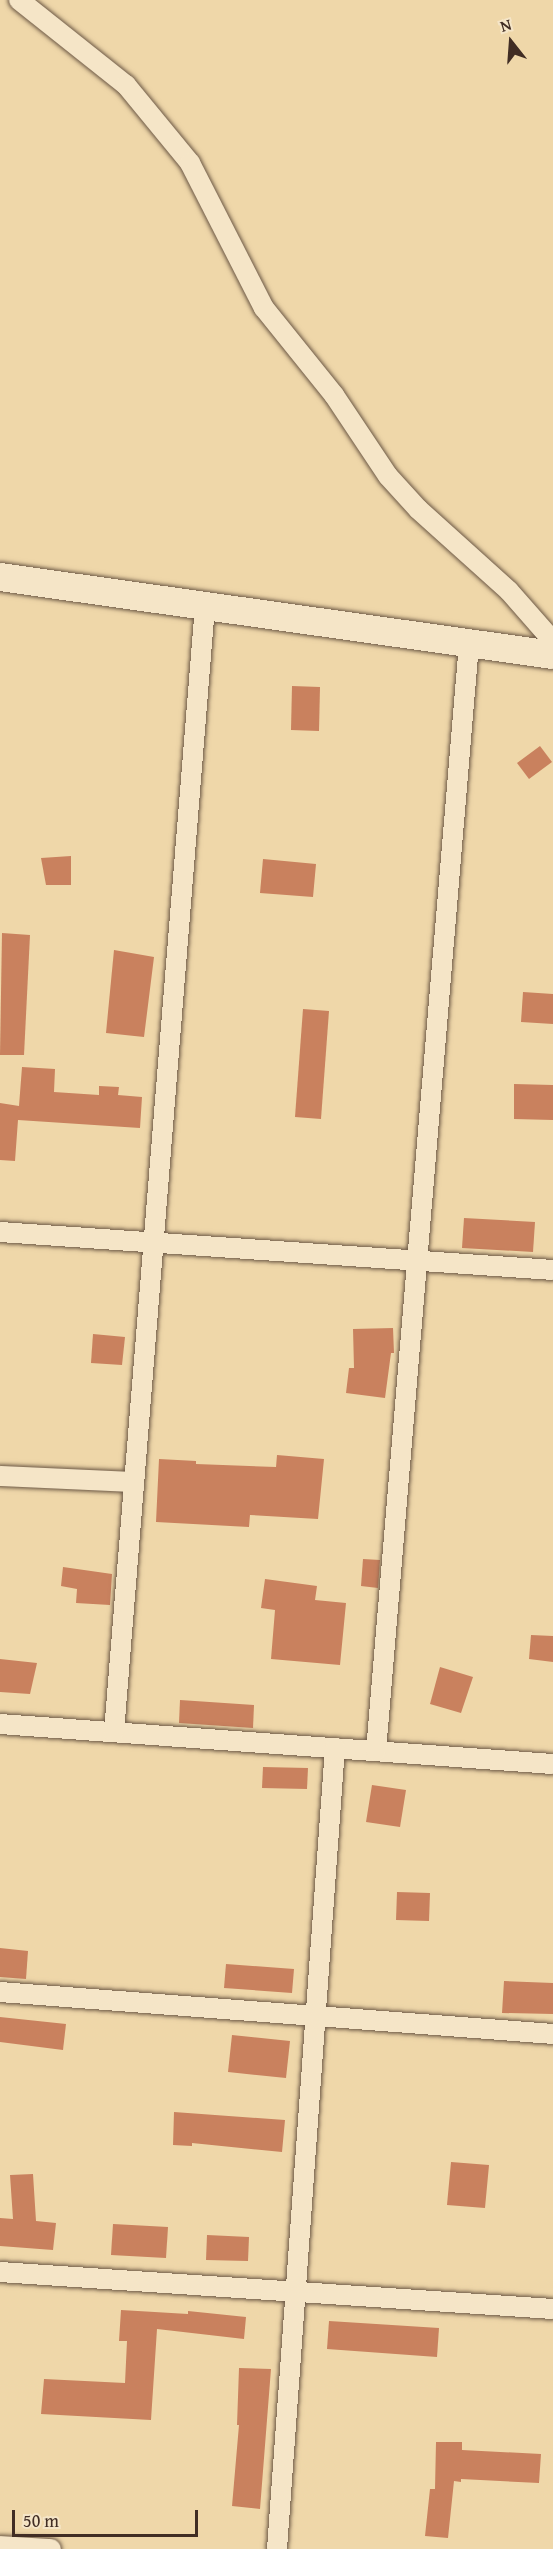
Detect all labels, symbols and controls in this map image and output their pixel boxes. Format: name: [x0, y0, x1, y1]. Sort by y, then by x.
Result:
north arrow: [481, 12, 541, 72]
text: N: [497, 12, 514, 38]
scale bar: [15, 2498, 201, 2536]
text: 50 m: [23, 2507, 59, 2534]

